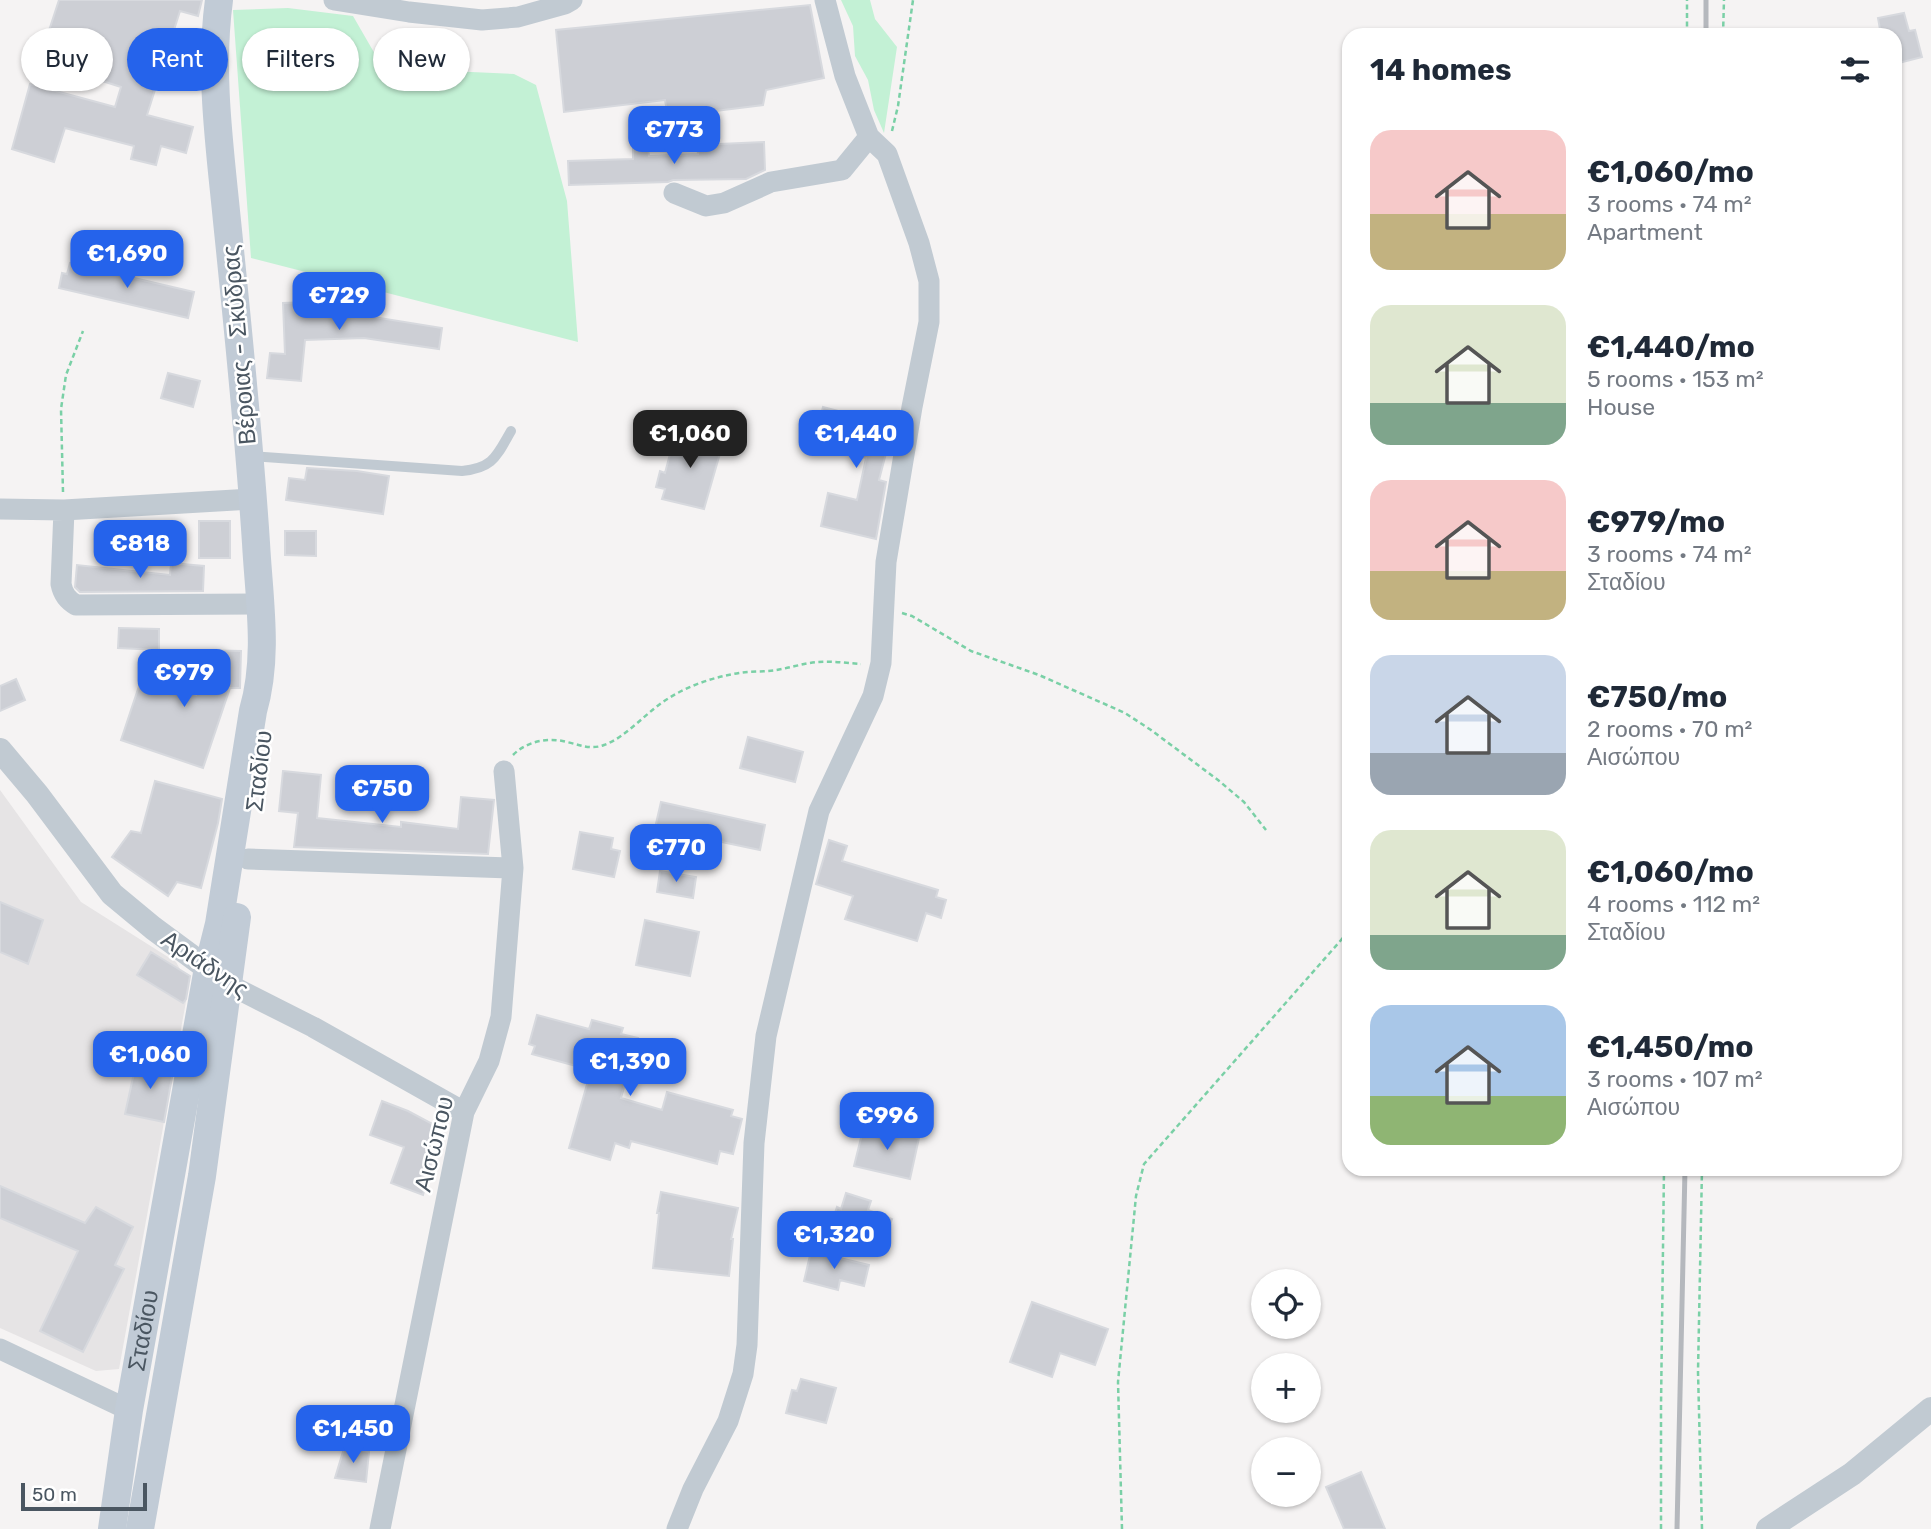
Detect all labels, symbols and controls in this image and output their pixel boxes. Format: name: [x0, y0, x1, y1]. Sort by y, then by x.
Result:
chip: Buy: [21, 28, 113, 91]
chip: Rent: [127, 28, 228, 91]
chip: Filters: [242, 28, 359, 91]
chip: New: [373, 28, 470, 91]
icon: filters: [1836, 51, 1874, 89]
text: 14 homes: [1370, 52, 1512, 88]
pin: €773: [633, 106, 715, 166]
text: €773: [644, 115, 704, 143]
text: €1,060/mo: [1587, 154, 1754, 190]
icon: home: [1426, 158, 1510, 242]
text: 3 rooms · 74 m²: [1587, 190, 1752, 218]
text: Apartment: [1587, 218, 1703, 246]
pin: €1,690: [70, 230, 184, 290]
text: €1,690: [86, 239, 168, 267]
street label: Βέροιας - Σκύδρας: [216, 244, 262, 446]
pin: €729: [298, 272, 380, 332]
text: €729: [309, 281, 369, 309]
text: €1,440/mo: [1587, 329, 1755, 365]
icon: home: [1426, 333, 1510, 417]
text: 5 rooms · 153 m²: [1587, 365, 1764, 393]
text: House: [1587, 393, 1655, 421]
pin: €1,060: [633, 410, 747, 470]
pin: €1,440: [799, 410, 913, 470]
text: €1,060: [649, 419, 731, 447]
text: €1,440: [815, 419, 897, 447]
text: €979/mo: [1587, 504, 1725, 540]
icon: home: [1426, 508, 1510, 592]
pin: €818: [99, 520, 181, 580]
text: €818: [110, 529, 170, 557]
text: 3 rooms · 74 m²: [1587, 540, 1752, 568]
text: Σταδίου: [1587, 568, 1665, 596]
pin: €979: [143, 650, 225, 709]
text: €979: [154, 658, 214, 686]
text: €750/mo: [1587, 679, 1727, 715]
icon: home: [1426, 683, 1510, 767]
text: 2 rooms · 70 m²: [1587, 715, 1752, 743]
street label: Σταδίου: [240, 729, 278, 813]
text: Αισώπου: [1587, 743, 1680, 771]
pin: €750: [341, 766, 423, 825]
text: €750: [351, 774, 413, 802]
pin: €770: [635, 824, 717, 884]
text: €770: [646, 833, 706, 861]
text: €1,060/mo: [1587, 854, 1754, 890]
icon: home: [1426, 858, 1510, 942]
text: 4 rooms · 112 m²: [1587, 890, 1760, 918]
text: Σταδίου: [1587, 918, 1665, 946]
street label: Αριάδνης: [156, 925, 254, 1003]
text: €1,450/mo: [1587, 1029, 1754, 1065]
pin: €1,060: [93, 1032, 207, 1091]
icon: home: [1426, 1033, 1510, 1117]
pin: €1,390: [573, 1038, 687, 1098]
text: €1,060: [109, 1040, 191, 1068]
text: €1,390: [589, 1047, 671, 1075]
text: 3 rooms · 107 m²: [1587, 1065, 1763, 1093]
pin: €996: [846, 1092, 928, 1152]
street label: Αισώπου: [409, 1093, 459, 1195]
text: Αισώπου: [1587, 1093, 1680, 1121]
text: €996: [856, 1101, 918, 1129]
pin: €1,320: [777, 1212, 891, 1271]
text: €1,320: [793, 1220, 875, 1248]
map controls: [1251, 1269, 1321, 1507]
button: locate: [1251, 1269, 1321, 1339]
street label: Σταδίου: [122, 1288, 164, 1373]
button: +: [1251, 1353, 1321, 1423]
pin: €1,450: [296, 1406, 410, 1465]
text: €1,450: [312, 1414, 394, 1442]
button: −: [1251, 1437, 1321, 1507]
scale bar: [21, 1480, 147, 1512]
text: 50 m: [32, 1483, 77, 1506]

